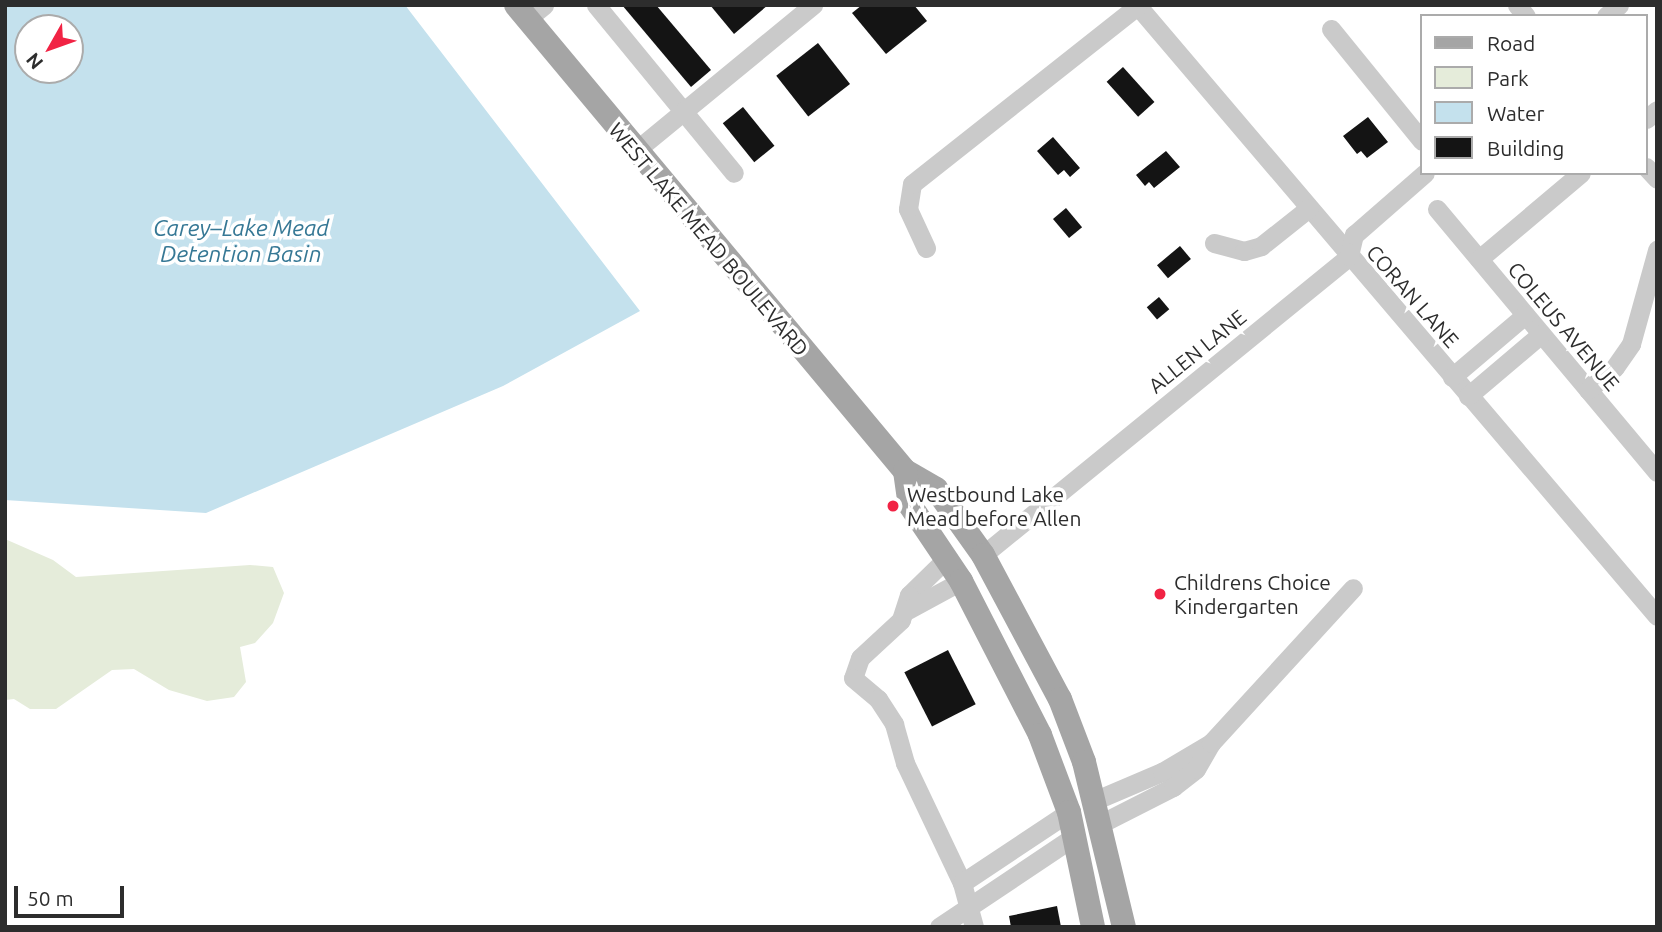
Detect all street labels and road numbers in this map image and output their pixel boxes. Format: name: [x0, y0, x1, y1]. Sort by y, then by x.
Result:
street label: WEST LAKE MEAD BOULEVARD: [604, 117, 814, 361]
street label: CORAN LANE: [1362, 240, 1464, 352]
street label: COLEUS AVENUE: [1503, 257, 1625, 395]
street label: ALLEN LANE: [1143, 304, 1251, 398]

